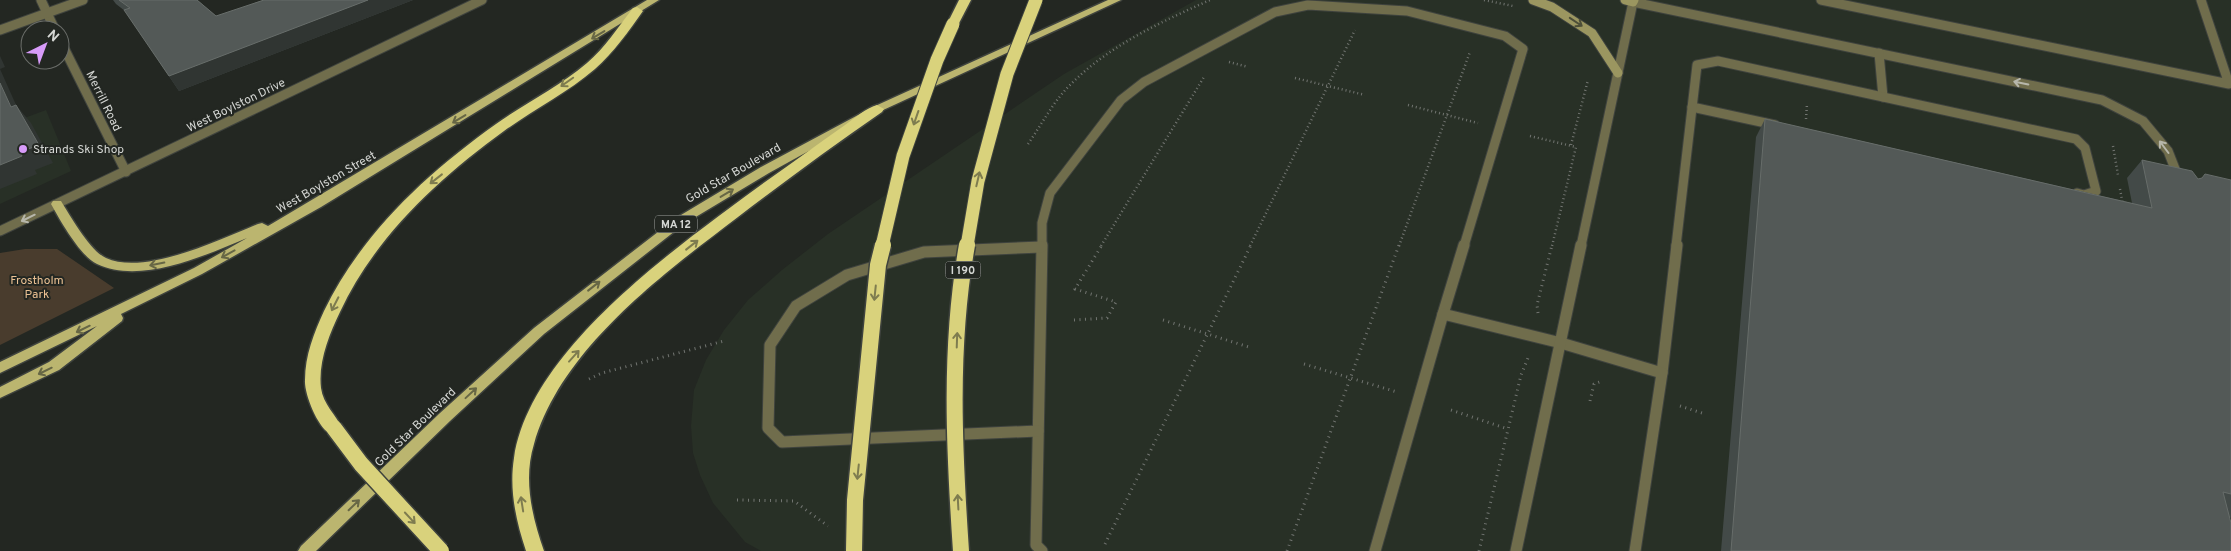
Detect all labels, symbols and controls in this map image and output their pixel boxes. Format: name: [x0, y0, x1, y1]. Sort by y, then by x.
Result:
one-way arrow: [1569, 17, 1583, 28]
north arrow: [20, 20, 70, 70]
text: N: [43, 27, 62, 46]
one-way arrow: [591, 30, 605, 40]
street label: Merrill Road: [82, 69, 125, 134]
street label: West Boylston Drive: [185, 75, 288, 137]
one-way arrow: [560, 77, 574, 87]
one-way arrow: [2013, 78, 2029, 87]
one-way arrow: [911, 110, 920, 125]
one-way arrow: [452, 114, 466, 124]
street label: Gold Star Boulevard: [683, 140, 784, 208]
one-way arrow: [2159, 140, 2169, 154]
place label: Strands Ski Shop: [33, 142, 124, 158]
marker: Strands Ski Shop: [17, 143, 29, 155]
street label: West Boylston Street: [274, 148, 379, 218]
one-way arrow: [974, 172, 983, 188]
one-way arrow: [430, 173, 443, 184]
one-way arrow: [719, 187, 733, 197]
one-way arrow: [21, 213, 36, 223]
road number: MA 12: [655, 215, 697, 232]
one-way arrow: [685, 239, 698, 250]
one-way arrow: [220, 249, 235, 259]
one-way arrow: [150, 260, 166, 270]
road number: I 190: [946, 262, 980, 278]
park label: Frostholm Park: [10, 273, 64, 303]
one-way arrow: [587, 281, 601, 291]
one-way arrow: [870, 284, 880, 300]
one-way arrow: [330, 296, 339, 311]
one-way arrow: [76, 324, 91, 334]
one-way arrow: [952, 332, 962, 348]
one-way arrow: [568, 349, 580, 362]
one-way arrow: [38, 366, 53, 376]
street label: Gold Star Boulevard: [372, 385, 460, 471]
one-way arrow: [465, 387, 478, 399]
one-way arrow: [853, 463, 862, 479]
one-way arrow: [953, 495, 962, 511]
one-way arrow: [517, 497, 527, 513]
one-way arrow: [348, 499, 360, 511]
one-way arrow: [405, 511, 416, 524]

